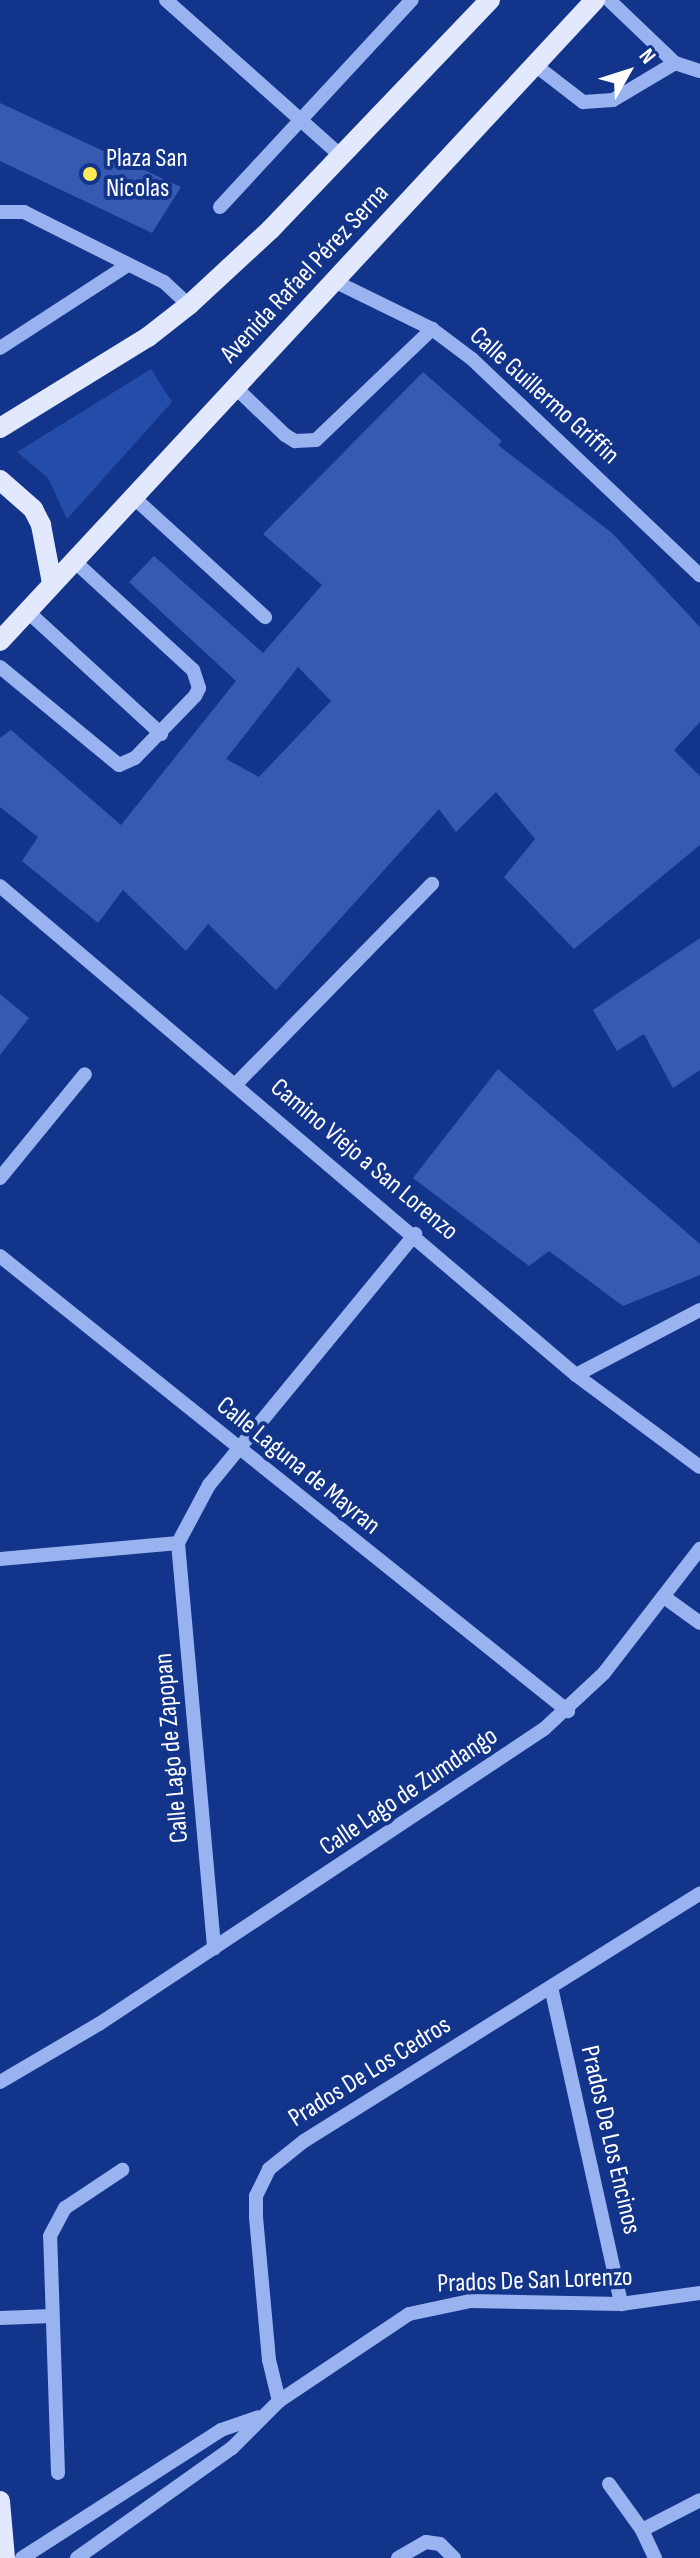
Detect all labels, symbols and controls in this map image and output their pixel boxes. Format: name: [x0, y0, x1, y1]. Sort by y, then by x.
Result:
north arrow: [588, 32, 668, 112]
text: N: [633, 44, 661, 70]
place label: Plaza San Nicolas: [106, 143, 188, 204]
marker: Plaza San Nicolas: [81, 165, 99, 183]
street label: Avenida Rafael Pérez Serna: [214, 178, 396, 370]
street label: Calle Guillermo Griffin: [463, 321, 625, 471]
street label: Camino Viejo a San Lorenzo: [264, 1072, 464, 1248]
street label: Calle Laguna de Mayran: [210, 1390, 386, 1542]
street label: Calle Lago de Zapopan: [148, 1652, 196, 1844]
street label: Calle Lago de Zumdango: [314, 1721, 504, 1863]
street label: Prados De Los Cedros: [283, 2010, 457, 2134]
street label: Prados De Los Encinos: [573, 2043, 647, 2237]
street label: Prados De San Lorenzo: [437, 2262, 633, 2300]

